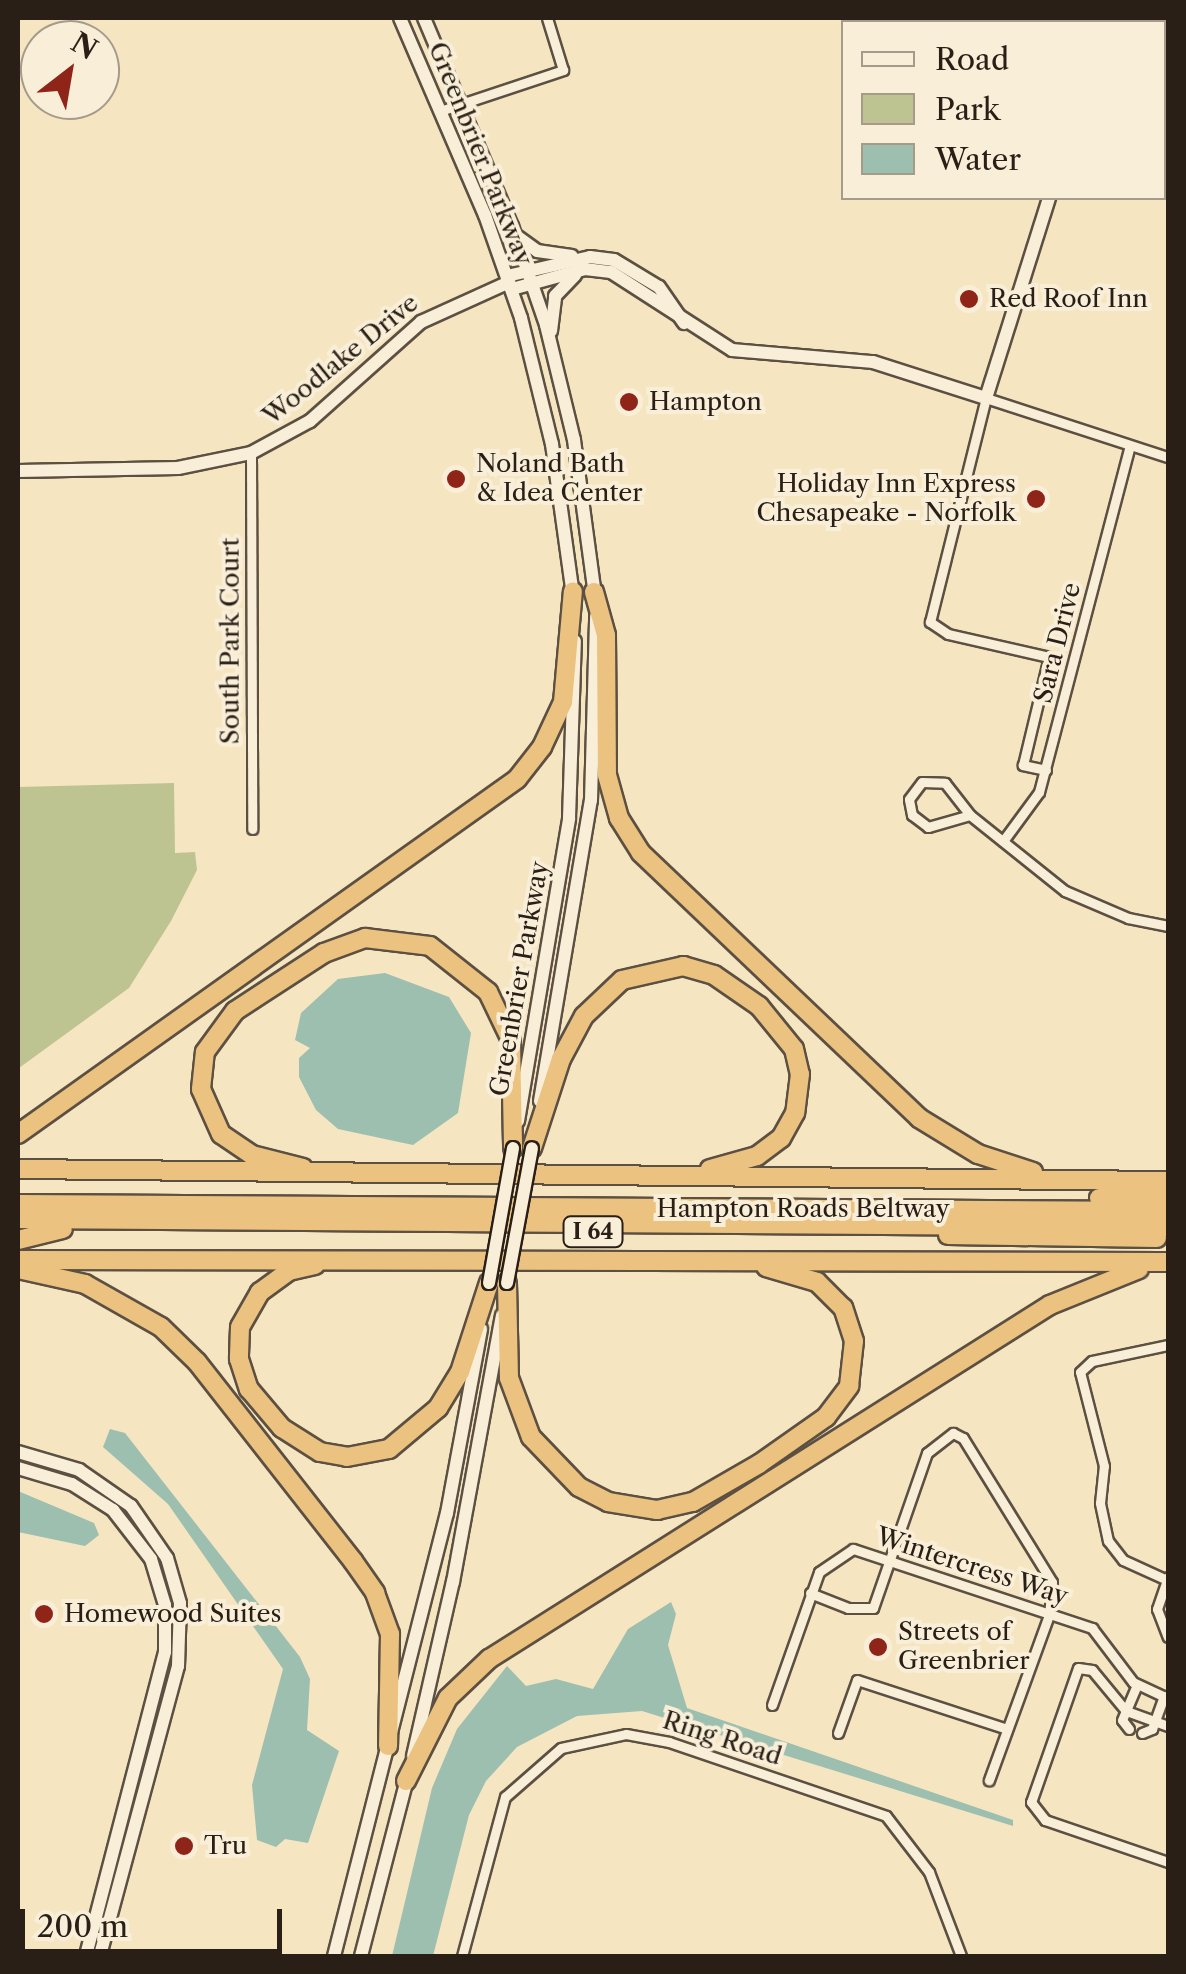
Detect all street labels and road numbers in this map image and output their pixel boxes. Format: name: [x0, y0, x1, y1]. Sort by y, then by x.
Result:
street label: Greenbrier Parkway: [421, 38, 539, 270]
street label: Woodlake Drive: [257, 288, 425, 432]
street label: South Park Court: [216, 537, 246, 745]
street label: Sara Drive: [1029, 580, 1087, 706]
street label: Greenbrier Parkway: [485, 859, 555, 1099]
street label: Hampton Roads Beltway: [656, 1194, 950, 1224]
road number: I 64: [560, 1215, 626, 1249]
street label: Wintercress Way: [872, 1522, 1072, 1612]
street label: Ring Road: [659, 1706, 785, 1772]

